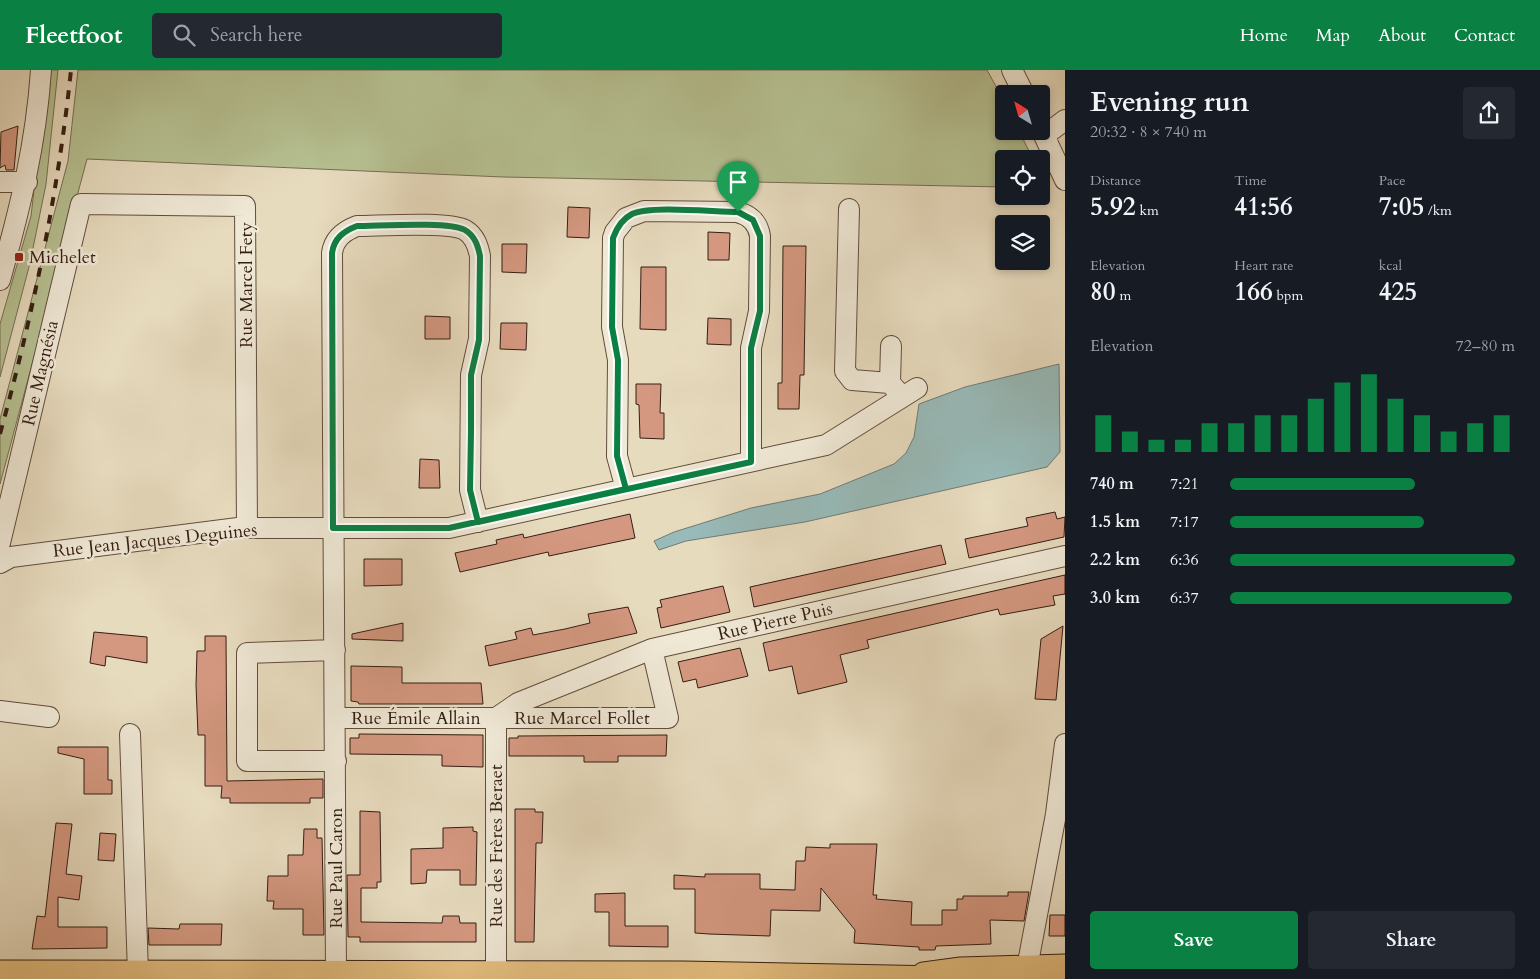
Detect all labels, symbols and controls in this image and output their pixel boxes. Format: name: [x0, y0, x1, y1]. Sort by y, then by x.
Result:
search box: [152, 13, 502, 58]
text: Fleetfoot: [25, 19, 122, 52]
icon: search: [170, 21, 198, 49]
text: Search here: [210, 22, 302, 48]
text: Home: [1240, 23, 1288, 48]
text: Map: [1316, 23, 1350, 48]
text: About: [1378, 23, 1426, 48]
text: Contact: [1454, 23, 1515, 48]
text: Evening run: [1090, 83, 1249, 121]
north arrow: [995, 85, 1050, 140]
map controls: [995, 85, 1050, 270]
button: share: [1463, 87, 1515, 139]
text: 20:32 · 8 × 740 m: [1090, 121, 1207, 143]
button: locate: [995, 150, 1050, 205]
pin: [717, 161, 759, 212]
icon: arrive: [724, 168, 752, 196]
text: Distance: [1090, 171, 1141, 190]
text: Time: [1234, 171, 1267, 190]
text: Pace: [1379, 171, 1406, 190]
text: 5.92: [1090, 190, 1136, 224]
text: 41:56: [1234, 190, 1293, 224]
text: 7:05: [1379, 190, 1424, 224]
text: km: [1136, 201, 1159, 220]
text: /km: [1424, 201, 1452, 220]
button: layers: [995, 215, 1050, 270]
street label: Rue Marcel Fety: [234, 221, 259, 348]
place label: Michelet: [29, 245, 96, 270]
marker: Michelet: [13, 251, 25, 263]
text: Elevation: [1090, 256, 1146, 275]
text: Heart rate: [1234, 256, 1294, 275]
text: kcal: [1379, 256, 1402, 275]
text: 80: [1090, 275, 1116, 309]
text: 166: [1234, 275, 1273, 309]
text: 425: [1379, 275, 1417, 309]
text: m: [1116, 286, 1131, 305]
text: bpm: [1273, 286, 1303, 305]
street label: Rue Magnésia: [16, 318, 65, 428]
text: Elevation: [1090, 335, 1154, 357]
text: 72–80 m: [1456, 335, 1515, 357]
text: 740 m: [1090, 473, 1134, 495]
text: 7:21: [1170, 473, 1199, 495]
text: 1.5 km: [1090, 511, 1140, 533]
text: 7:17: [1170, 511, 1199, 533]
street label: Rue Jean Jacques Deguines: [52, 517, 258, 564]
text: 2.2 km: [1090, 549, 1140, 571]
text: 6:36: [1170, 549, 1199, 571]
text: 3.0 km: [1090, 587, 1140, 609]
text: 6:37: [1170, 587, 1199, 609]
street label: Rue Pierre Puis: [715, 596, 835, 647]
street label: Rue Émile Allain: [351, 706, 481, 731]
street label: Rue Marcel Follet: [514, 706, 650, 731]
street label: Rue des Frères Beraet: [484, 764, 509, 928]
street label: Rue Paul Caron: [324, 807, 349, 929]
button: Save: [1090, 911, 1298, 969]
button: Share: [1308, 911, 1515, 969]

